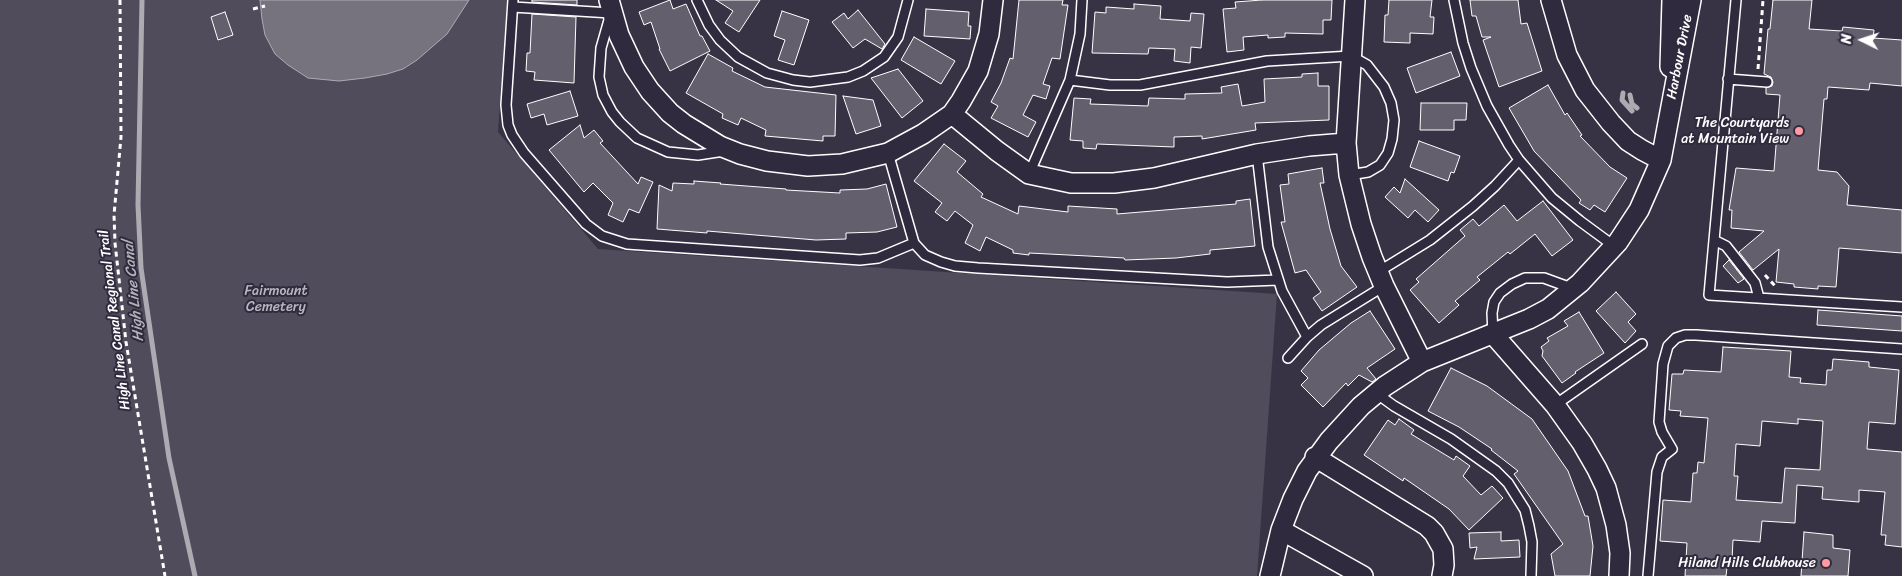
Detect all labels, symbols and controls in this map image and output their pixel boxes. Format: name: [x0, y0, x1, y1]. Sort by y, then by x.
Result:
street label: Harbour Drive: [1664, 13, 1696, 101]
north arrow: [1837, 15, 1887, 65]
text: N: [1834, 33, 1859, 45]
place label: The Courtyards at Mountain View: [1681, 115, 1789, 148]
marker: The Courtyards at Mountain View: [1793, 125, 1805, 137]
street label: High Line Canal Regional Trail: [96, 229, 134, 411]
water label: High Line Canal: [120, 240, 148, 342]
park label: Fairmount Cemetery: [244, 283, 308, 316]
place label: Hiland Hills Clubhouse: [1678, 555, 1816, 571]
marker: Hiland Hills Clubhouse: [1820, 557, 1832, 569]

